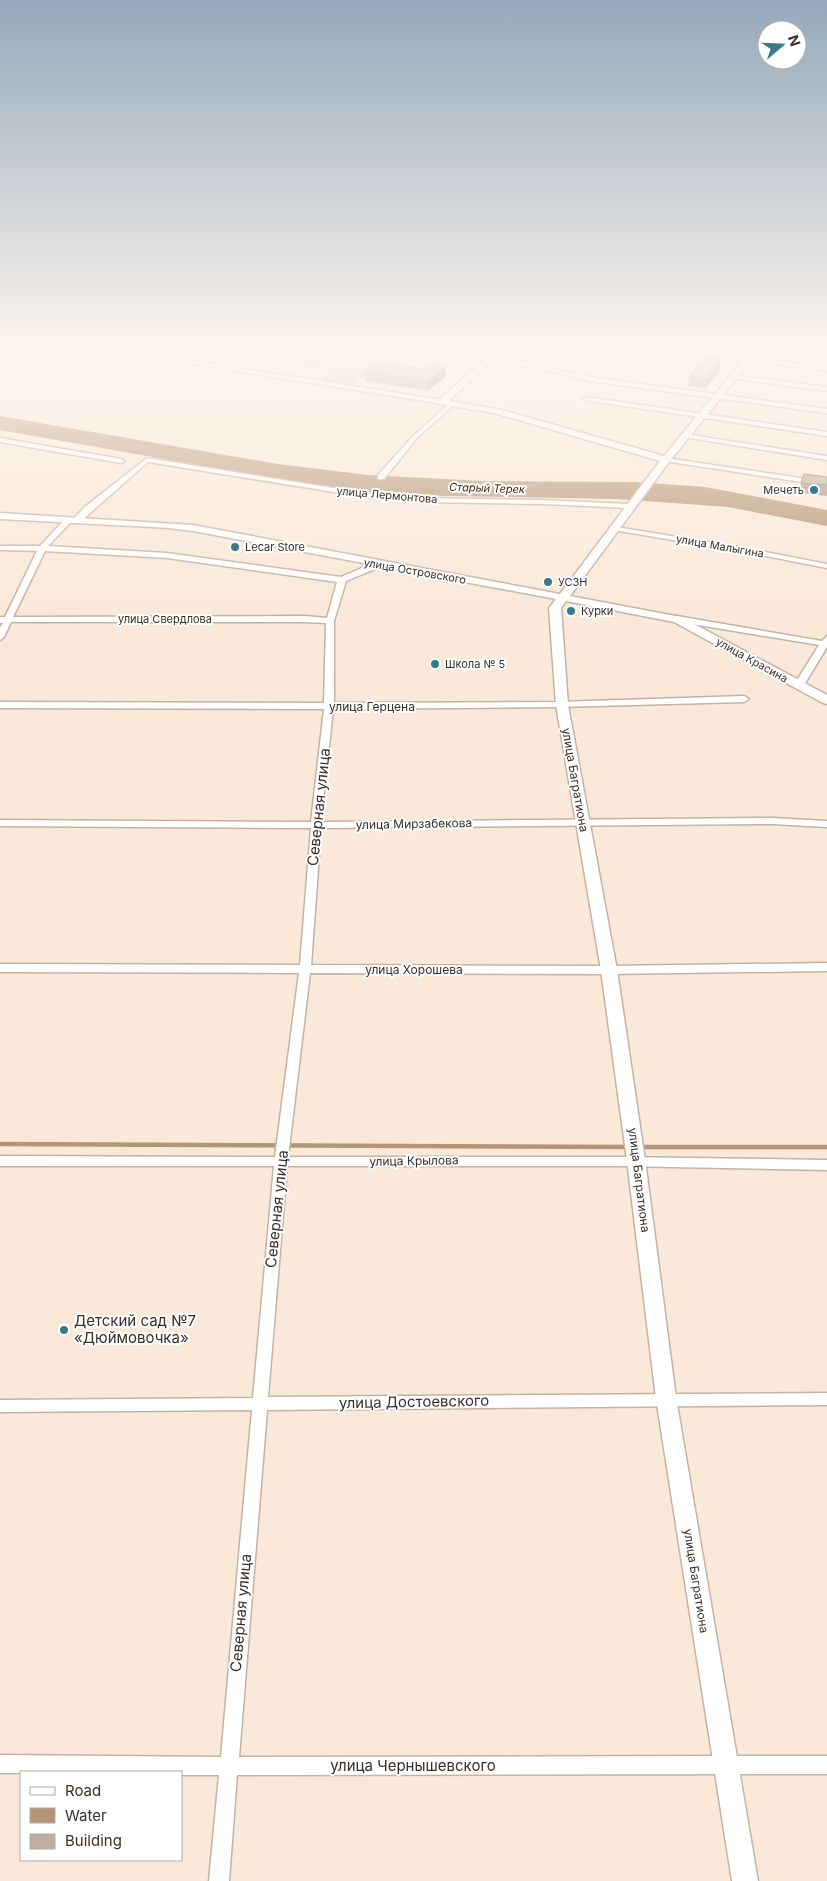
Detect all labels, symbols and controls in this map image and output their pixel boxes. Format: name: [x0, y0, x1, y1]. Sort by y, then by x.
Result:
north arrow: [757, 20, 807, 70]
text: N: [785, 33, 805, 48]
water label: Старый Терек: [449, 480, 526, 496]
place label: Мечеть: [763, 483, 804, 497]
street label: улица Лермонтова: [336, 484, 438, 506]
marker: Мечеть: [808, 484, 820, 496]
street label: улица Малыгина: [675, 531, 765, 561]
place label: Lecar Store: [245, 540, 305, 554]
marker: Lecar Store: [229, 541, 241, 553]
street label: улица Островского: [363, 555, 468, 587]
place label: УСЗН: [558, 575, 588, 589]
marker: УСЗН: [542, 576, 554, 588]
place label: Курки: [581, 604, 613, 618]
marker: Курки: [565, 605, 577, 617]
street label: улица Свердлова: [118, 612, 212, 626]
street label: улица Красина: [714, 634, 790, 686]
place label: Школа № 5: [445, 657, 506, 671]
marker: Школа № 5: [429, 658, 441, 670]
street label: улица Герцена: [329, 699, 415, 714]
street label: улица Багратиона: [559, 727, 592, 833]
street label: Северная улица: [303, 747, 334, 867]
street label: улица Мирзабекова: [356, 815, 472, 832]
street label: улица Хорошева: [365, 962, 463, 977]
street label: улица Багратиона: [626, 1127, 653, 1233]
street label: Северная улица: [261, 1149, 292, 1269]
street label: улица Крылова: [369, 1152, 459, 1169]
place label: Детский сад №7 «Дюймовочка»: [74, 1311, 196, 1347]
marker: Детский сад №7 «Дюймовочка»: [58, 1324, 70, 1336]
street label: улица Достоевского: [339, 1391, 489, 1412]
street label: улица Багратиона: [681, 1528, 712, 1634]
street label: Северная улица: [226, 1553, 255, 1673]
street label: улица Чернышевского: [330, 1756, 496, 1775]
legend: [20, 1771, 182, 1861]
text: Road: [65, 1781, 101, 1800]
text: Water: [65, 1806, 107, 1825]
text: Building: [65, 1831, 122, 1850]

